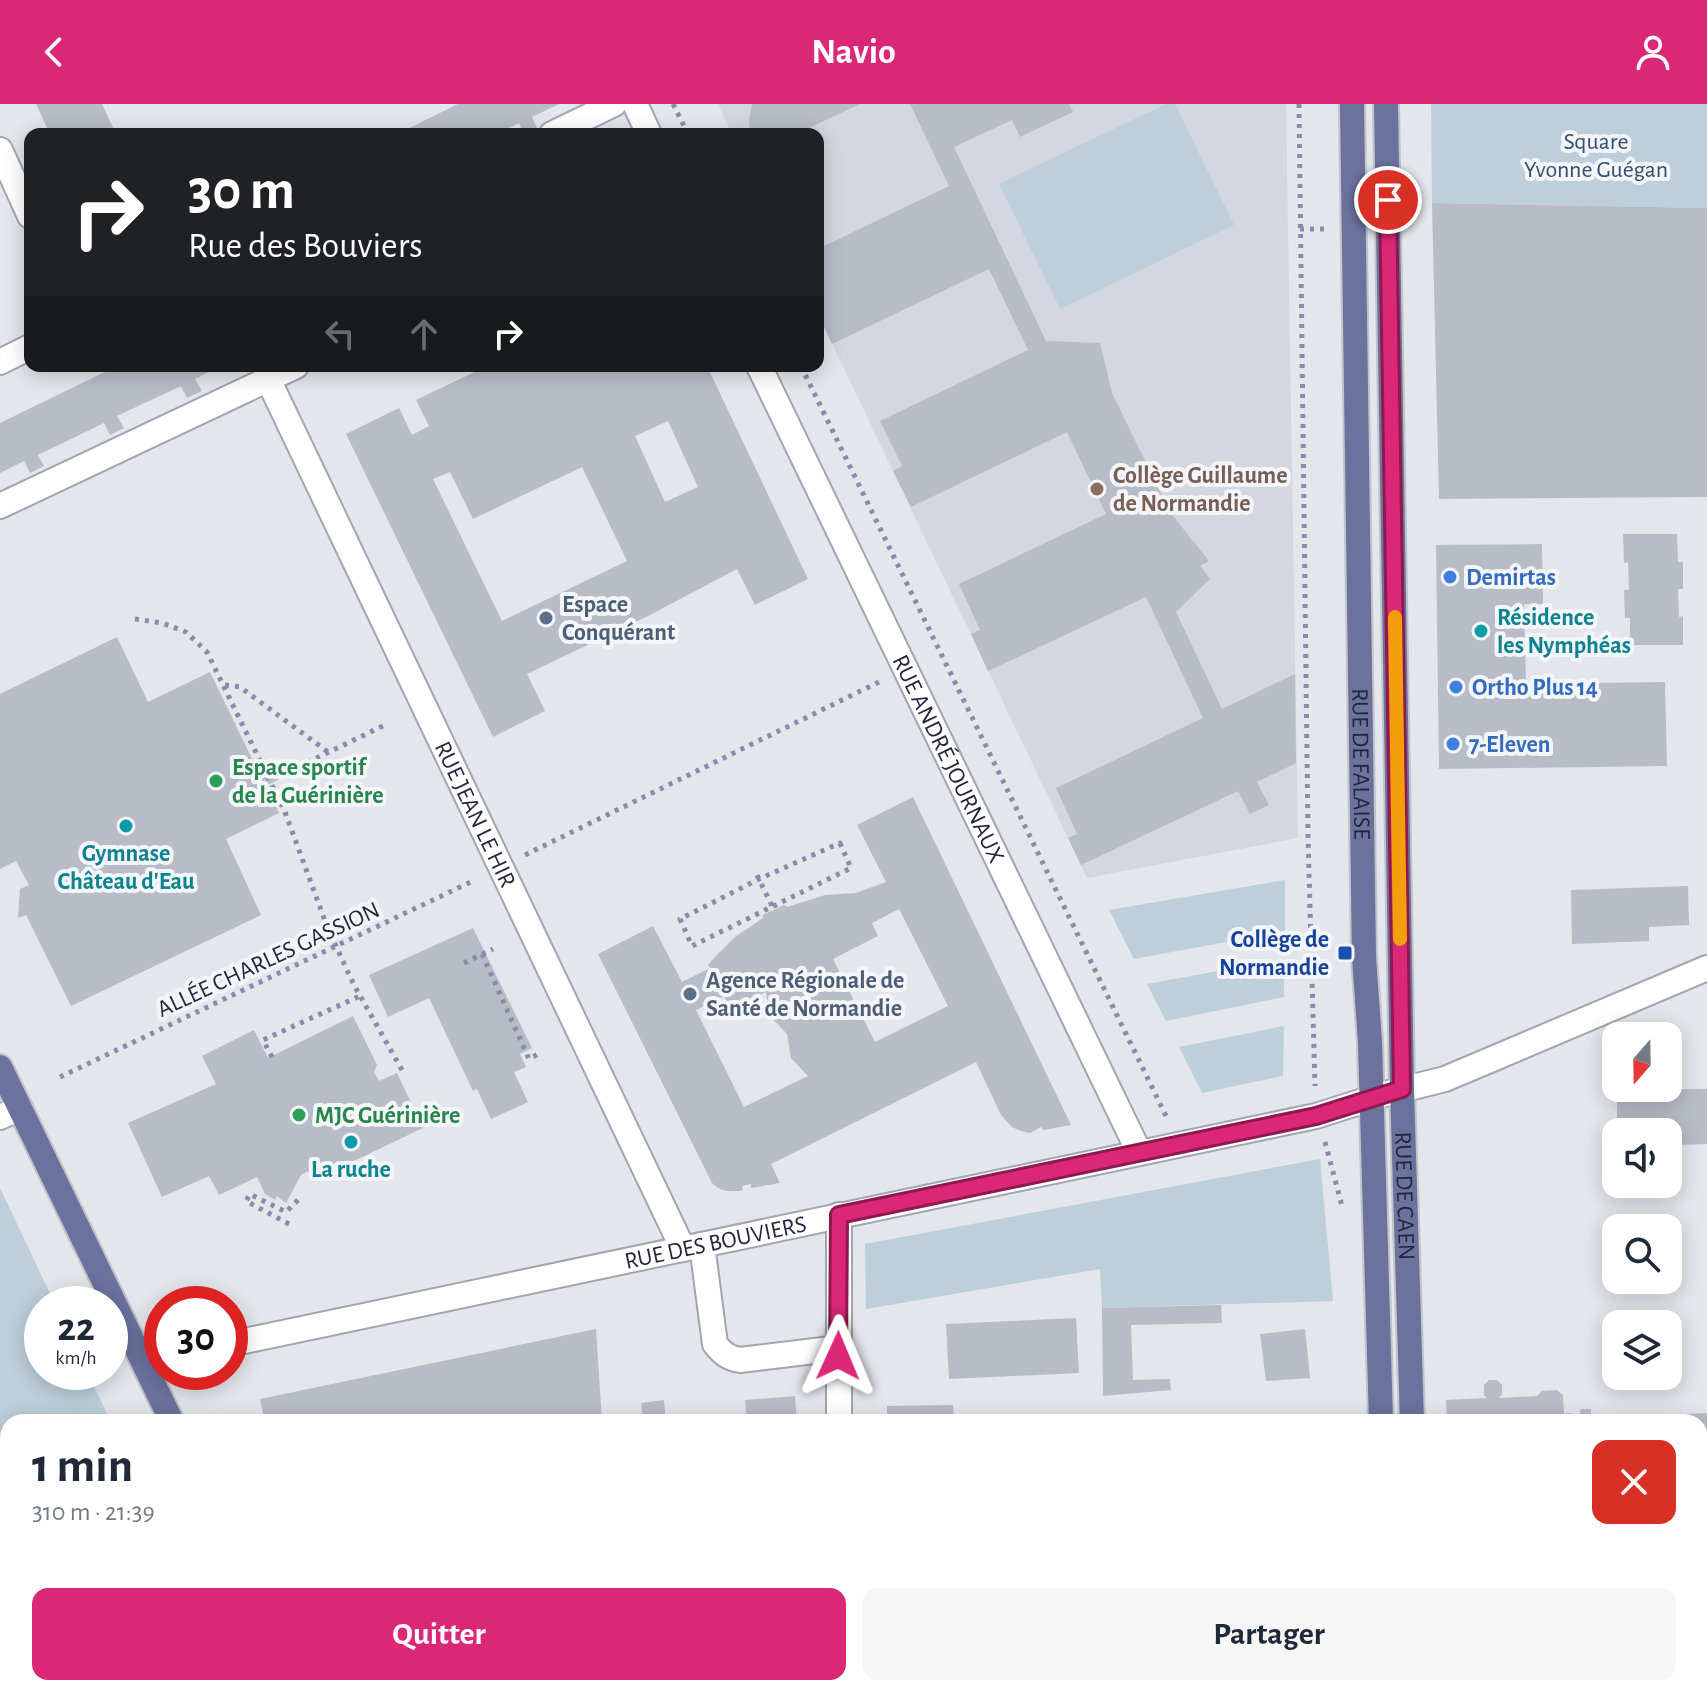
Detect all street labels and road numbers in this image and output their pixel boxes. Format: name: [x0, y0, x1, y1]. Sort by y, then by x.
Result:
street label: RUE ANDRÉ JOURNAUX: [887, 651, 1008, 867]
street label: RUE DE FALAISE: [1347, 688, 1373, 840]
street label: RUE JEAN LE HIR: [430, 738, 520, 891]
street label: ALLÉE CHARLES GASSION: [153, 896, 383, 1022]
street label: RUE DE CAEN: [1390, 1131, 1418, 1261]
street label: RUE DES BOUVIERS: [623, 1212, 809, 1274]

